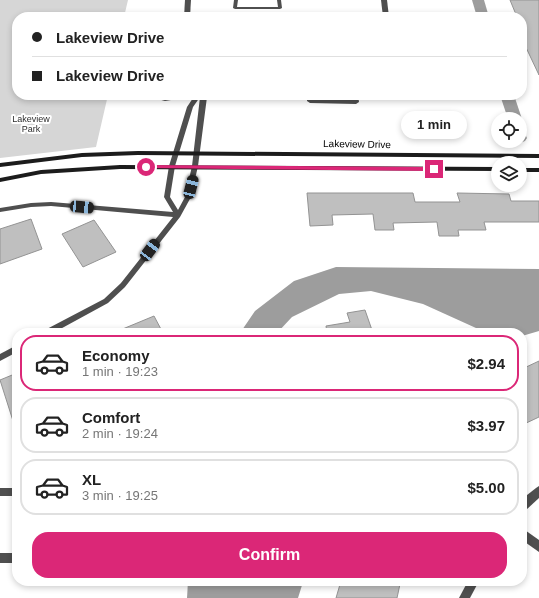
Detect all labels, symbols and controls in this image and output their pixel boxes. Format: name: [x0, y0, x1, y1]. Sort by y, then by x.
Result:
text: Lakeview Drive: [56, 29, 164, 46]
text: Lakeview Drive: [56, 67, 164, 84]
callout: 1 min: [401, 111, 467, 139]
map controls: [491, 112, 527, 192]
button: locate: [491, 112, 527, 148]
park label: Lakeview Park: [12, 114, 50, 134]
text: 1 min: [417, 117, 451, 132]
street label: Lakeview Drive: [323, 138, 391, 150]
button: layers: [491, 156, 527, 192]
route start: [137, 158, 155, 176]
route end: [425, 160, 443, 178]
car: [182, 174, 200, 200]
car: [70, 200, 94, 214]
car: [138, 237, 162, 263]
icon: car: [34, 345, 70, 381]
text: Economy: [82, 347, 150, 364]
text: $2.94: [467, 355, 505, 372]
text: 1 min · 19:23: [82, 364, 158, 379]
icon: car: [34, 407, 70, 443]
text: Comfort: [82, 409, 140, 426]
text: $3.97: [467, 417, 505, 434]
text: 2 min · 19:24: [82, 426, 158, 441]
icon: car: [34, 469, 70, 505]
text: XL: [82, 471, 101, 488]
text: $5.00: [467, 479, 505, 496]
text: 3 min · 19:25: [82, 488, 158, 503]
button: Confirm: [32, 532, 507, 578]

